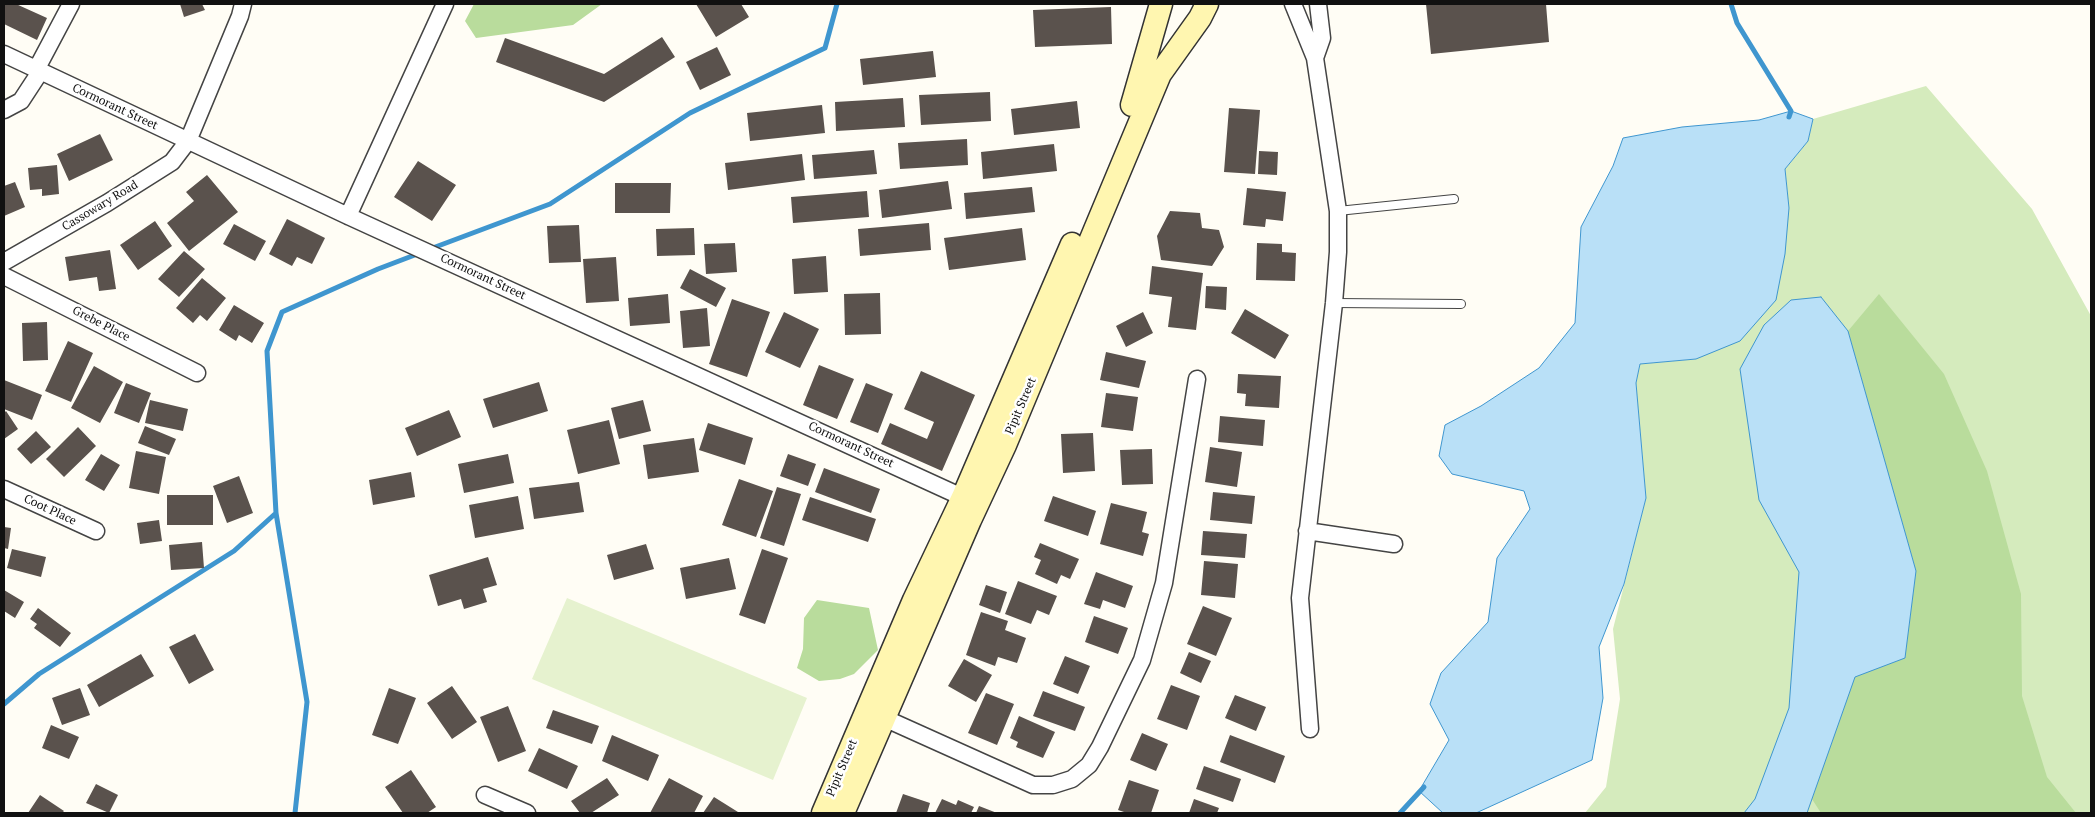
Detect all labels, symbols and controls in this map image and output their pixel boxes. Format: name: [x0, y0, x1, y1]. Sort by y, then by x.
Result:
street label: Cormorant Street: [70, 81, 160, 133]
street label: Cassowary Road: [59, 178, 141, 234]
street label: Cormorant Street: [438, 251, 528, 303]
street label: Grebe Place: [70, 303, 132, 345]
street label: Pipit Street: [1003, 375, 1039, 437]
street label: Cormorant Street: [806, 419, 896, 471]
street label: Coot Place: [21, 492, 79, 528]
street label: Pipit Street: [824, 737, 860, 799]

